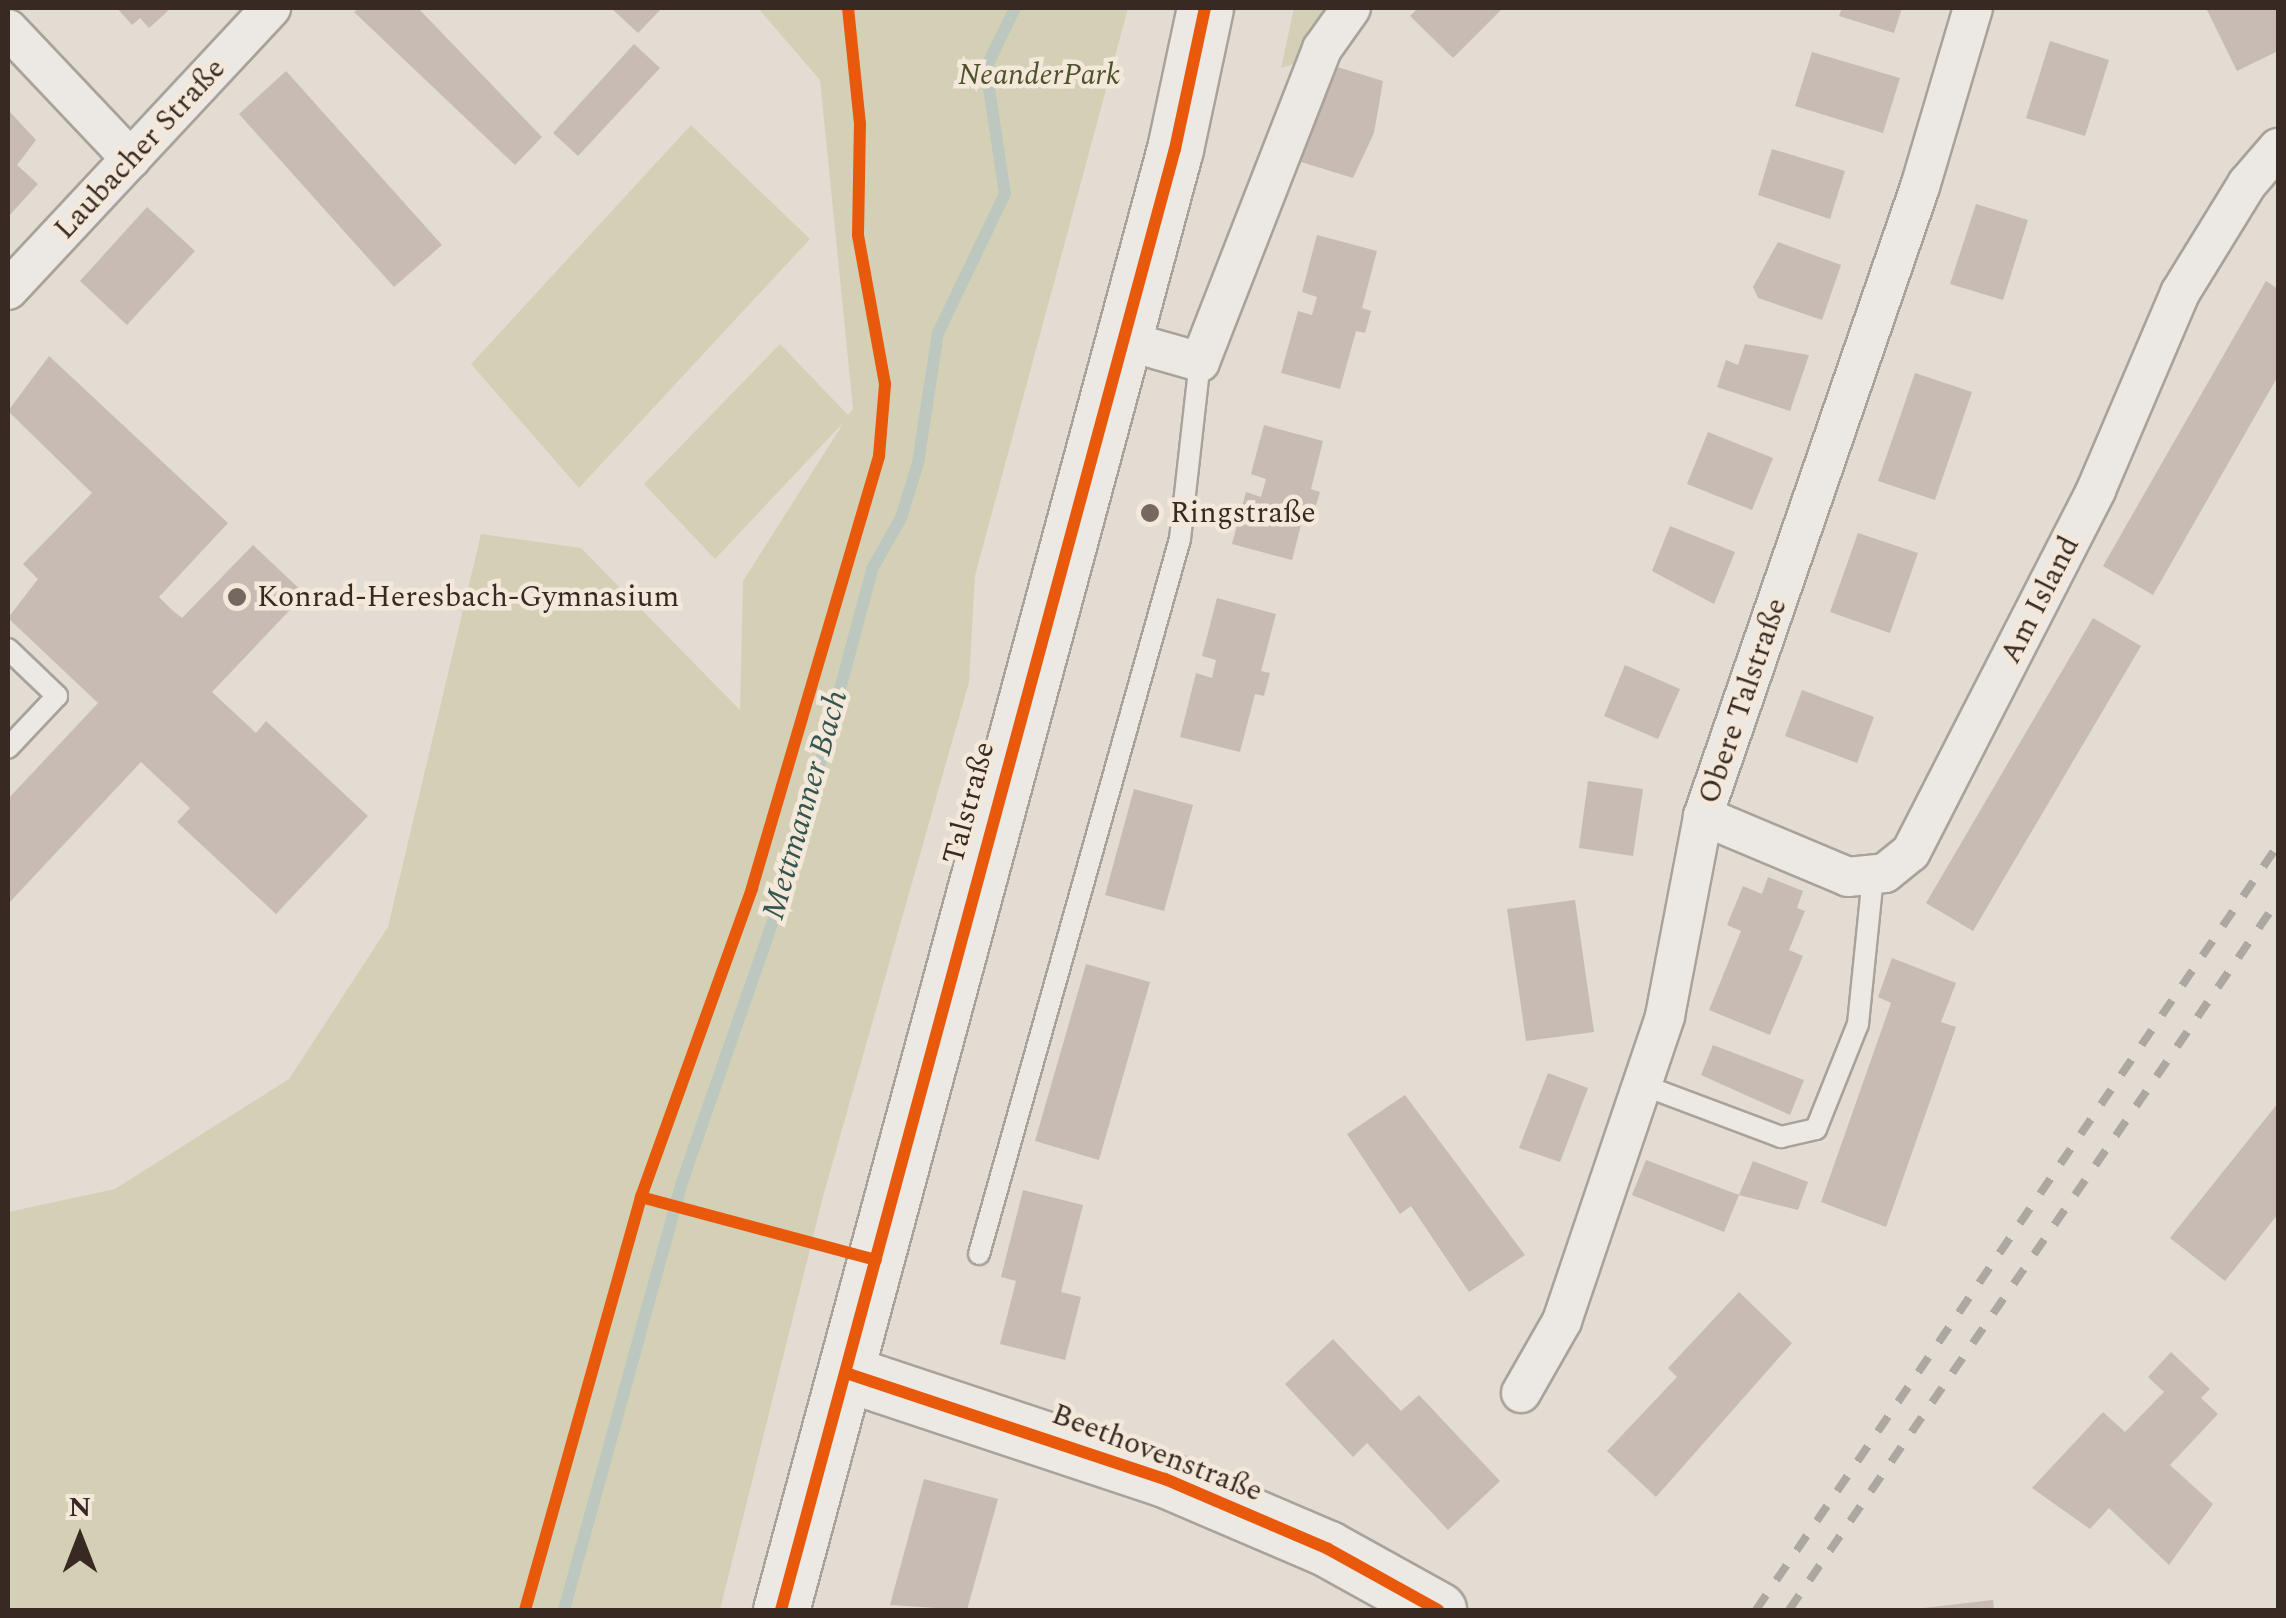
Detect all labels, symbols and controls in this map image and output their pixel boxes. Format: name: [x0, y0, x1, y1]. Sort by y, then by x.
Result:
street label: Laubacher Straße: [47, 51, 233, 247]
park label: NeanderPark: [958, 57, 1120, 93]
place label: Ringstraße: [1170, 495, 1316, 531]
marker: Ringstraße: [1139, 502, 1161, 524]
street label: Am Island: [1993, 530, 2087, 670]
place label: Konrad-Heresbach-Gymnasium: [257, 579, 679, 615]
marker: Konrad-Heresbach-Gymnasium: [226, 586, 248, 608]
street label: Obere Talstraße: [1691, 593, 1795, 809]
water label: Mettmanner Bach: [755, 686, 857, 924]
street label: Talstraße: [935, 738, 1003, 868]
street label: Beethovenstraße: [1047, 1396, 1267, 1510]
text: N: [69, 1486, 91, 1529]
north arrow: [30, 1488, 130, 1588]

